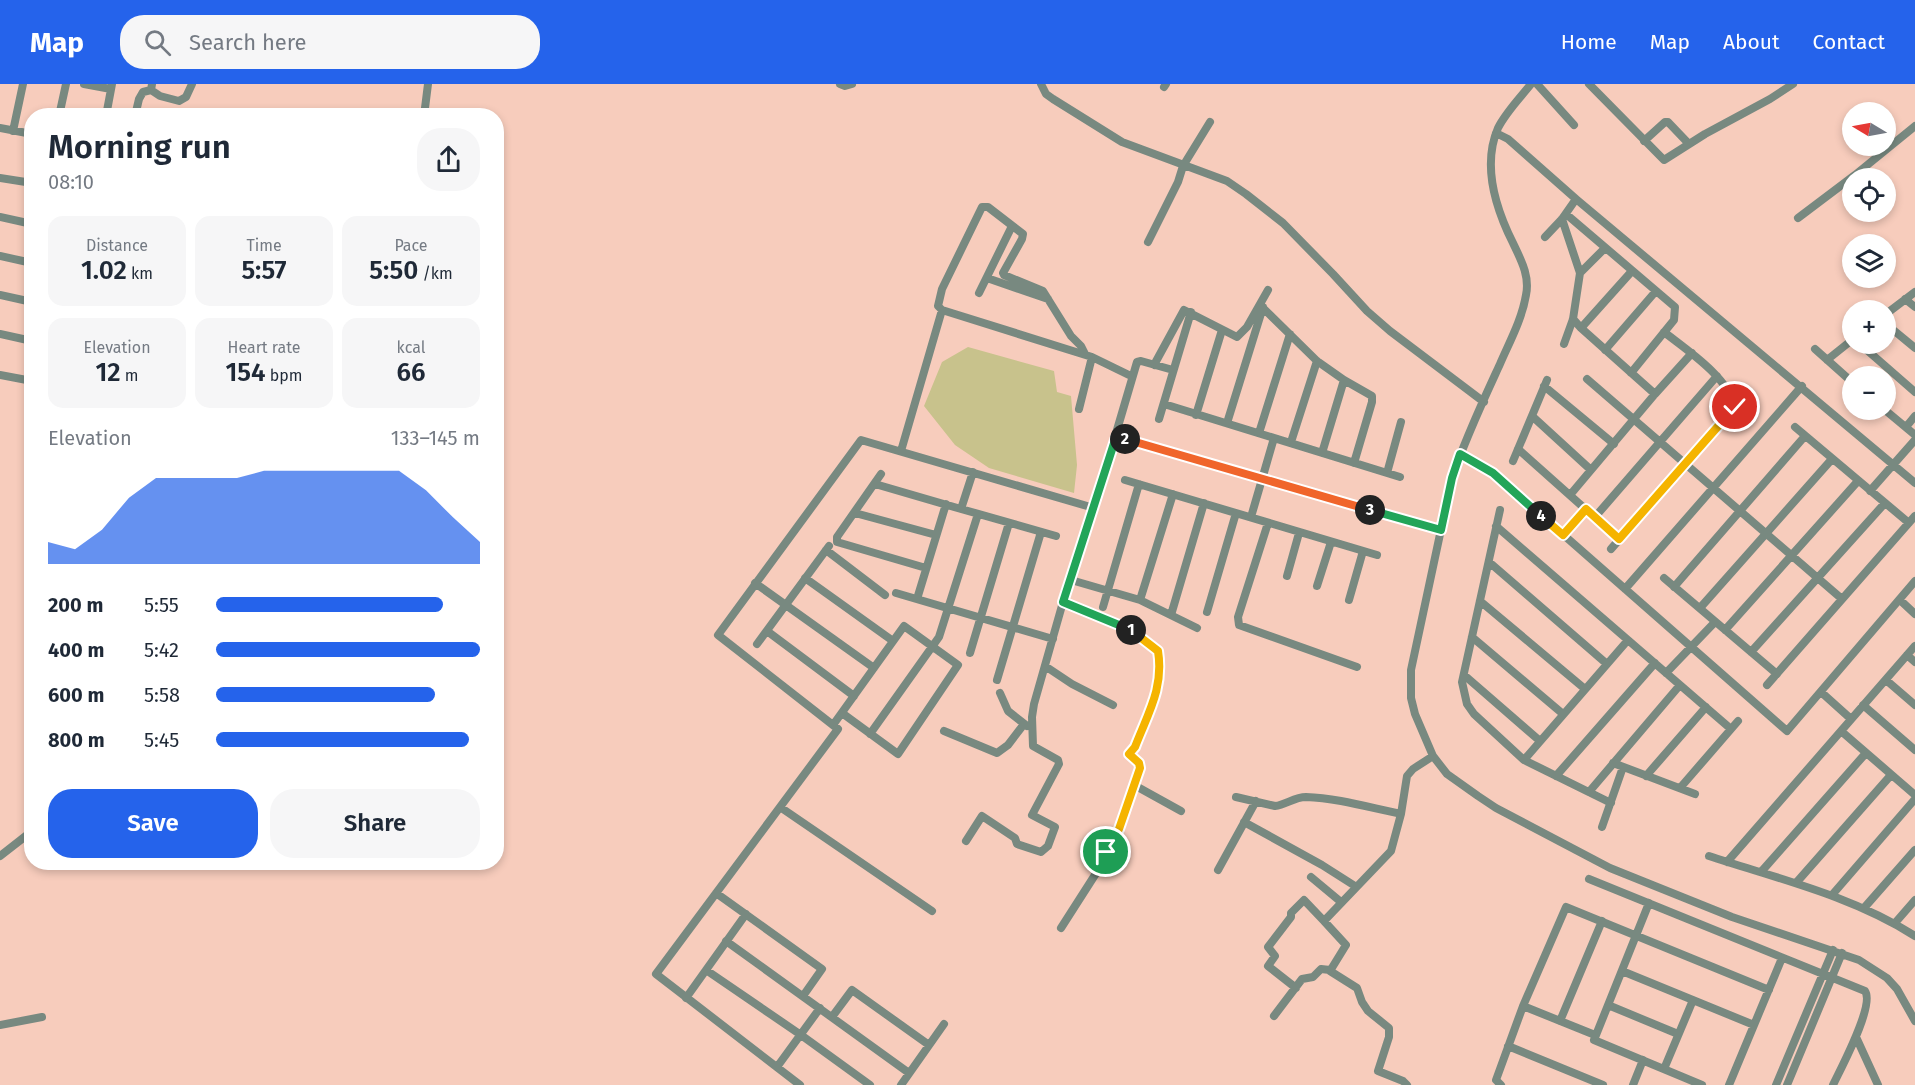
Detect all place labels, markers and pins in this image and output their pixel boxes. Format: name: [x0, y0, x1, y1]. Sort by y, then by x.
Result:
pin: [1709, 381, 1760, 432]
pin: 2: [1110, 424, 1140, 454]
pin: 3: [1355, 495, 1385, 525]
pin: 4: [1526, 501, 1556, 531]
pin: 1: [1116, 615, 1146, 645]
pin: [1080, 826, 1131, 877]

